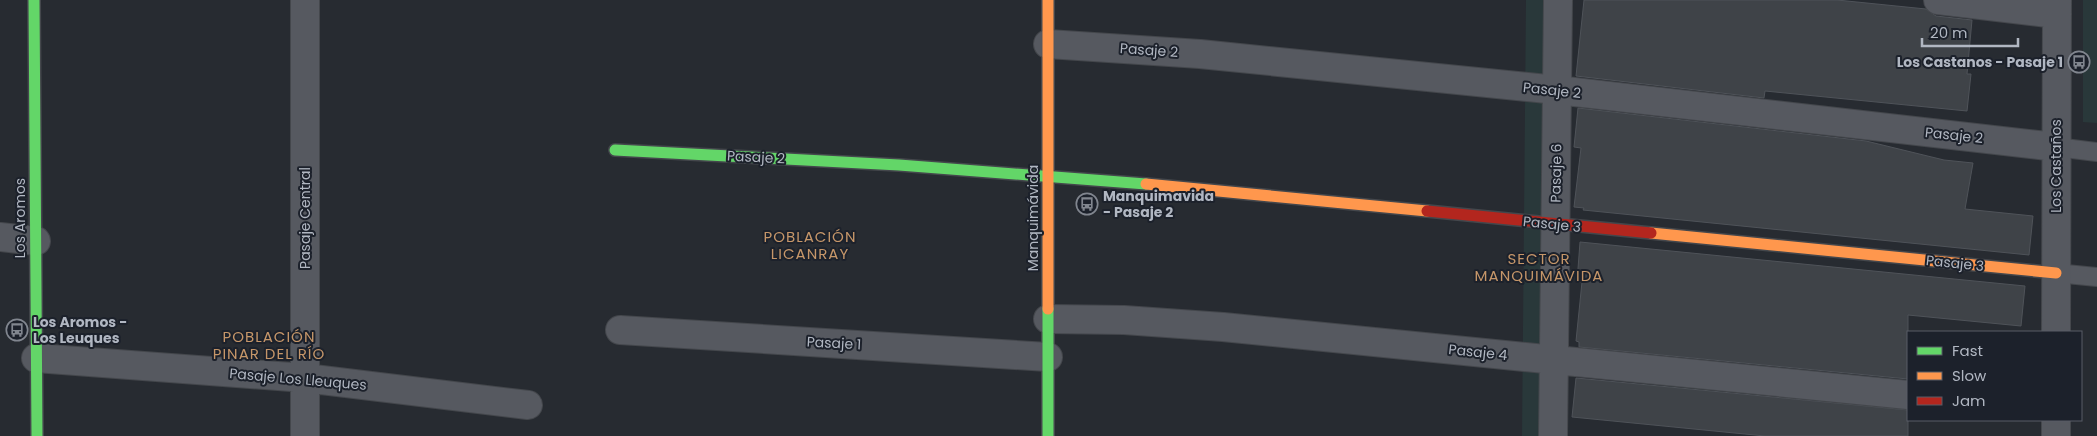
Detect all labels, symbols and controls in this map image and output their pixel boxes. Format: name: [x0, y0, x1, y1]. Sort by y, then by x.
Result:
scale bar: [1922, 15, 2018, 47]
text: 20 m: [1930, 22, 1968, 43]
street label: Pasaje 2: [1119, 38, 1179, 62]
bus stop icon: Los Castanos - Pasaje 1: [2067, 50, 2091, 74]
place label: Los Castanos - Pasaje 1: [1897, 52, 2063, 72]
street label: Pasaje 2: [1522, 77, 1582, 103]
street label: Los Castaños: [2046, 119, 2066, 213]
street label: Pasaje 2: [1924, 122, 1984, 148]
street label: Pasaje 6: [1545, 143, 1567, 203]
street label: Pasaje 2: [726, 145, 786, 169]
street label: Manquimávida: [1023, 165, 1043, 271]
street label: Pasaje Central: [295, 167, 315, 269]
street label: Los Aromos: [10, 178, 30, 258]
place label: Manquimavida - Pasaje 2: [1103, 186, 1214, 222]
bus stop icon: Manquimavida - Pasaje 2: [1075, 192, 1099, 216]
street label: Pasaje 3: [1522, 211, 1582, 237]
district label: POBLACIÓN LICANRAY: [764, 226, 856, 264]
district label: SECTOR MANQUIMÁVIDA: [1475, 248, 1603, 286]
street label: Pasaje 3: [1925, 250, 1985, 276]
place label: Los Aromos - Los Leuques: [33, 312, 127, 348]
bus stop icon: Los Aromos - Los Leuques: [5, 318, 29, 342]
district label: POBLACIÓN PINAR DEL RÍO: [213, 326, 325, 364]
legend: [1907, 331, 2082, 421]
street label: Pasaje 1: [806, 332, 862, 354]
street label: Pasaje 4: [1448, 339, 1509, 365]
text: Fast: [1952, 340, 1983, 361]
street label: Pasaje Los Lleuques: [228, 363, 368, 395]
text: Slow: [1952, 365, 1987, 386]
text: Jam: [1952, 390, 1986, 411]

